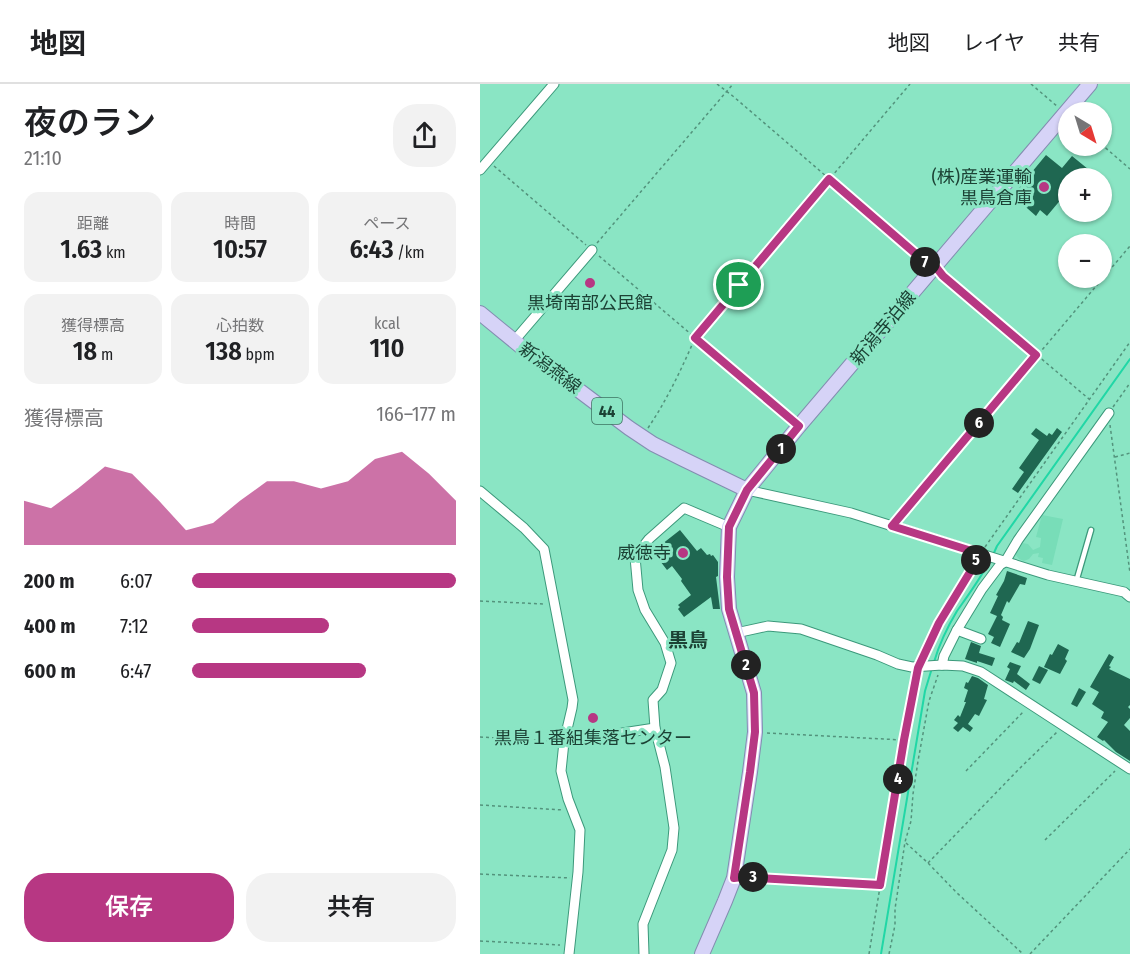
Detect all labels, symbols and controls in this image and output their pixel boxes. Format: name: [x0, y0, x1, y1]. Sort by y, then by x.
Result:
text: 地図: [30, 27, 86, 60]
text: 地図: [888, 30, 930, 56]
text: レイヤ: [963, 30, 1025, 56]
text: 共有: [1058, 30, 1100, 56]
north arrow: [1058, 102, 1112, 156]
map controls: [1058, 102, 1112, 288]
text: 夜のラン: [24, 103, 156, 143]
button: share: [393, 104, 456, 167]
text: 21:10: [24, 146, 62, 170]
place label: (株)産業運輸 黒鳥倉庫: [931, 166, 1032, 209]
button: +: [1058, 168, 1112, 222]
marker: (株)産業運輸 黒鳥倉庫: [1037, 180, 1051, 194]
text: 距離: [77, 214, 109, 233]
text: 時間: [224, 214, 256, 233]
text: ペース: [363, 214, 411, 233]
text: 1.63: [60, 234, 102, 265]
text: 10:57: [213, 234, 267, 265]
text: 6:43: [349, 234, 394, 265]
button: −: [1058, 234, 1112, 288]
text: km: [102, 243, 126, 262]
text: /km: [394, 243, 425, 262]
pin: 7: [910, 247, 940, 277]
text: 7: [922, 252, 928, 271]
pin: [713, 259, 764, 310]
icon: arrive: [722, 268, 755, 301]
marker: 黒埼南部公民館: [583, 276, 597, 290]
street label: 新潟寺泊線: [846, 286, 920, 370]
place label: 黒埼南部公民館: [527, 292, 653, 314]
text: kcal: [374, 314, 400, 333]
text: 獲得標高: [61, 316, 125, 335]
text: 心拍数: [216, 316, 264, 335]
text: 110: [369, 333, 405, 364]
text: 18: [73, 336, 97, 367]
text: 138: [205, 336, 242, 367]
street label: 新潟燕線: [515, 338, 585, 398]
text: m: [97, 345, 113, 364]
text: bpm: [242, 345, 275, 364]
road number: 44: [592, 398, 622, 424]
text: 166–177 m: [376, 402, 456, 426]
text: 獲得標高: [24, 406, 104, 430]
pin: 6: [964, 408, 994, 438]
text: 6: [975, 413, 983, 432]
pin: 1: [766, 434, 796, 464]
text: 1: [778, 439, 784, 458]
place label: 威徳寺: [617, 542, 671, 564]
pin: 5: [961, 545, 991, 575]
marker: 威徳寺: [676, 546, 690, 560]
text: 5: [972, 550, 980, 569]
text: 200 m: [24, 569, 75, 593]
text: 6:07: [120, 569, 152, 593]
text: 400 m: [24, 614, 76, 638]
text: 7:12: [120, 614, 148, 638]
district label: 黒鳥: [668, 628, 708, 652]
pin: 2: [731, 650, 761, 680]
text: 2: [742, 655, 750, 674]
text: 600 m: [24, 659, 76, 683]
text: 6:47: [120, 659, 151, 683]
marker: 黒鳥１番組集落センター: [586, 711, 600, 725]
place label: 黒鳥１番組集落センター: [494, 727, 692, 749]
pin: 4: [883, 764, 913, 794]
text: 4: [894, 769, 902, 788]
pin: 3: [738, 862, 768, 892]
text: 3: [749, 867, 757, 886]
button: 保存: [24, 873, 234, 942]
button: 共有: [246, 873, 456, 942]

